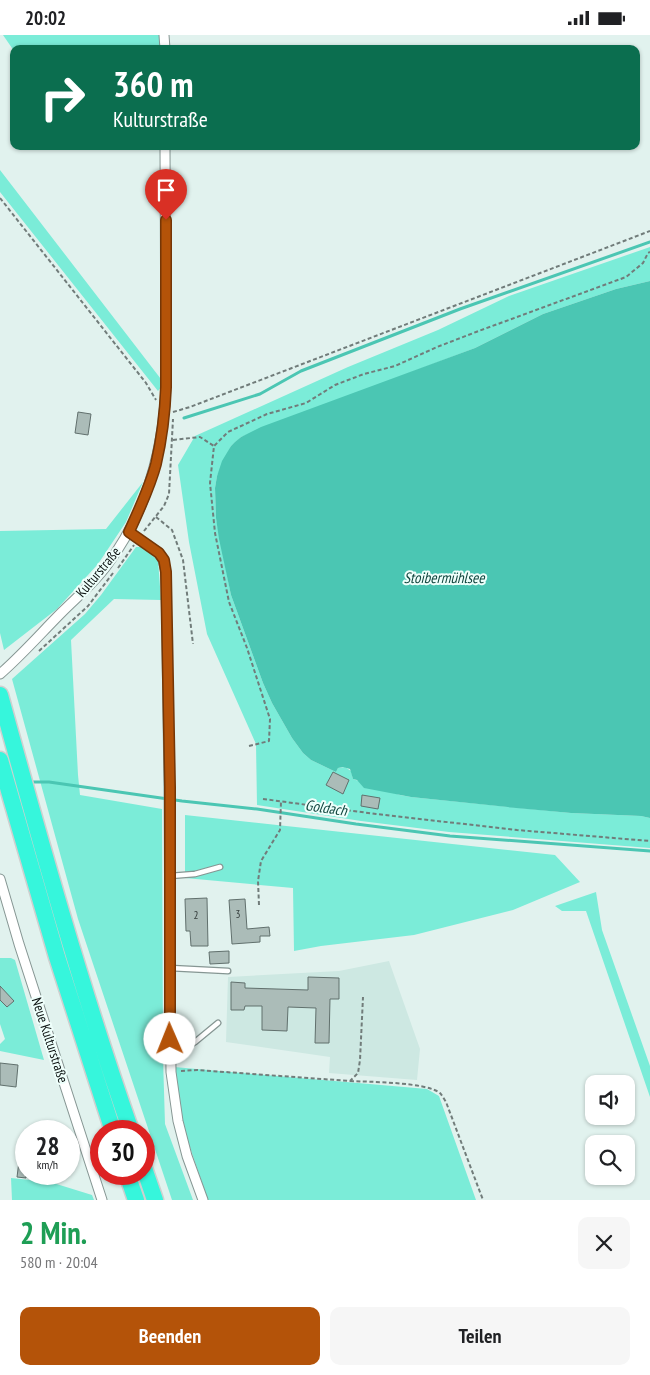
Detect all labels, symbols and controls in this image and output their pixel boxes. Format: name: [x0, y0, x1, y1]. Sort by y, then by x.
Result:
text: 20:02: [25, 6, 66, 30]
text: 360 m: [113, 61, 194, 107]
icon: right: [30, 65, 95, 130]
text: Kulturstraße: [113, 105, 208, 133]
pin: [145, 169, 187, 220]
icon: arrive: [152, 176, 180, 204]
street label: Kulturstraße: [72, 543, 124, 601]
water label: Stoibermühlsee: [404, 568, 485, 587]
water label: Goldach: [304, 795, 349, 820]
house number: 3: [236, 907, 241, 921]
house number: 2: [194, 908, 199, 922]
street label: Neue Kulturstraße: [28, 995, 72, 1085]
position arrow: [143, 1012, 195, 1064]
map controls: [585, 1075, 635, 1185]
button: sound: [585, 1075, 635, 1125]
speed limit sign: 30: [90, 1120, 155, 1185]
text: 28: [36, 1130, 59, 1162]
button: search: [585, 1135, 635, 1185]
text: km/h: [37, 1157, 58, 1172]
text: 2 Min.: [20, 1213, 87, 1252]
button: close: [578, 1217, 630, 1269]
text: 580 m · 20:04: [20, 1252, 98, 1272]
button: Beenden: [20, 1307, 320, 1365]
button: Teilen: [330, 1307, 630, 1365]

